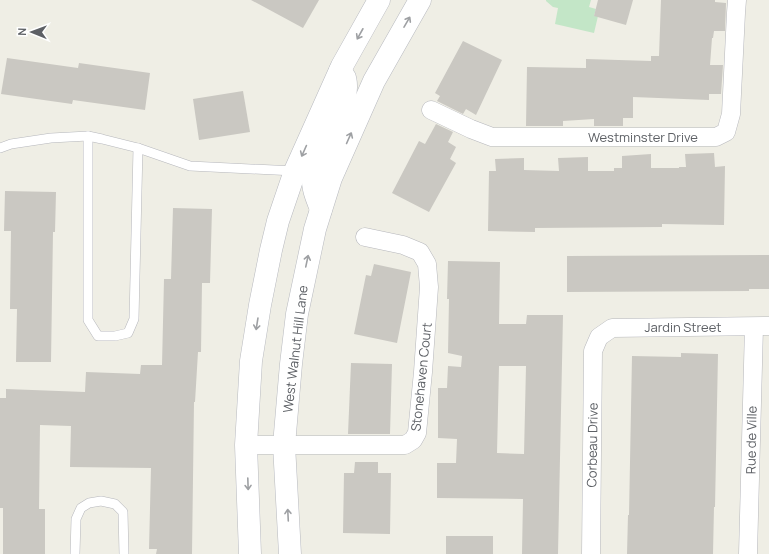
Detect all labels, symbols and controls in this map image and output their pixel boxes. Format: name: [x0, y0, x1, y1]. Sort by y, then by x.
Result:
north arrow: [12, 12, 52, 52]
one-way arrow: [404, 16, 412, 28]
text: N: [14, 28, 29, 36]
one-way arrow: [355, 28, 363, 40]
street label: Westminster Drive: [588, 128, 698, 146]
one-way arrow: [345, 132, 353, 144]
one-way arrow: [300, 145, 307, 157]
one-way arrow: [304, 255, 312, 268]
street label: West Walnut Hill Lane: [278, 284, 312, 414]
one-way arrow: [253, 317, 261, 330]
street label: Jardin Street: [644, 318, 722, 336]
street label: Stonehaven Court: [406, 322, 436, 432]
street label: Corbeau Drive: [582, 402, 602, 488]
street label: Rue de Ville: [741, 405, 761, 474]
one-way arrow: [244, 477, 251, 490]
one-way arrow: [284, 509, 291, 522]

